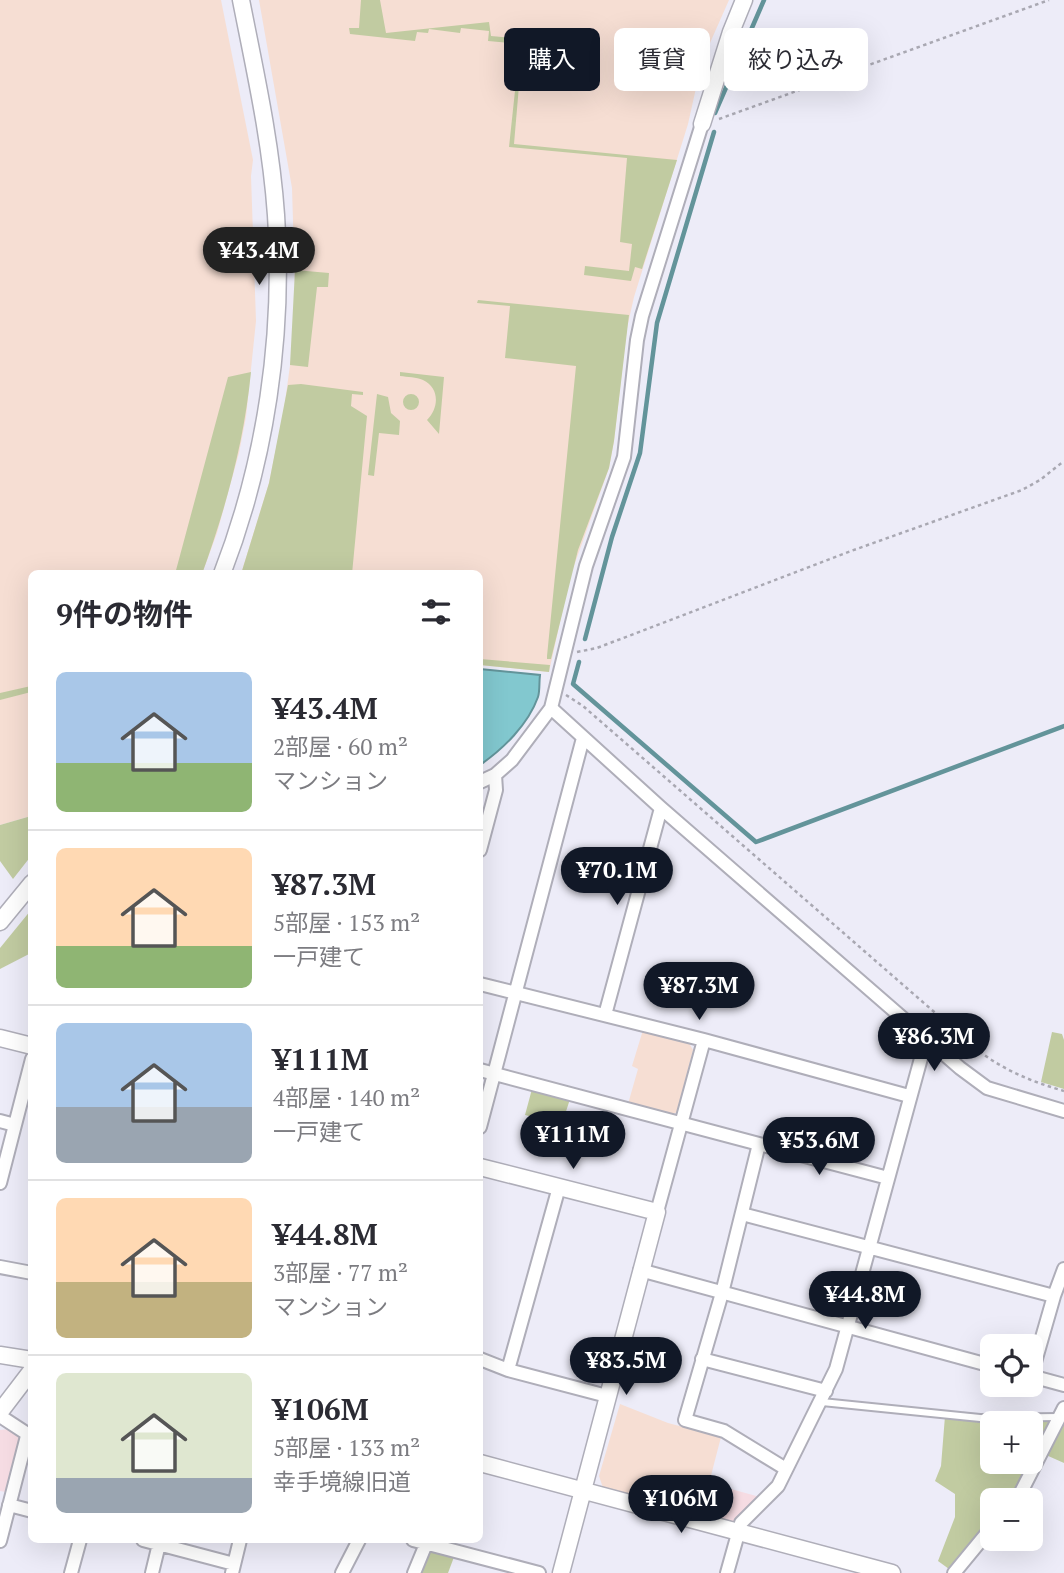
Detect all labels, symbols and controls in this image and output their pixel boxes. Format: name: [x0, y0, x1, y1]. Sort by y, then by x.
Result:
chip: 購入: [504, 28, 600, 91]
chip: 賃貸: [614, 28, 710, 91]
chip: 絞り込み: [724, 28, 868, 91]
pin: ¥43.4M: [202, 228, 316, 287]
text: ¥43.4M: [219, 234, 299, 265]
icon: filters: [417, 593, 455, 631]
text: 9件の物件: [56, 594, 193, 634]
text: ¥43.4M: [273, 688, 378, 728]
icon: home: [112, 700, 196, 784]
text: 2部屋 · 60 m²: [273, 731, 408, 762]
text: マンション: [273, 765, 388, 796]
pin: ¥70.1M: [560, 848, 674, 907]
text: ¥70.1M: [577, 854, 657, 885]
text: ¥87.3M: [273, 864, 376, 904]
icon: home: [112, 876, 196, 960]
text: 5部屋 · 153 m²: [273, 907, 420, 938]
text: 一戸建て: [273, 941, 365, 972]
pin: ¥87.3M: [642, 962, 756, 1022]
text: ¥87.3M: [660, 969, 738, 1000]
pin: ¥86.3M: [877, 1014, 991, 1073]
text: ¥86.3M: [894, 1020, 974, 1051]
text: ¥111M: [273, 1039, 369, 1079]
icon: home: [112, 1051, 196, 1135]
text: 4部屋 · 140 m²: [273, 1082, 420, 1113]
pin: ¥111M: [524, 1112, 622, 1171]
text: 一戸建て: [273, 1116, 365, 1147]
text: ¥111M: [536, 1118, 610, 1149]
pin: ¥53.6M: [762, 1118, 876, 1177]
text: ¥53.6M: [779, 1124, 859, 1155]
text: ¥44.8M: [273, 1214, 378, 1254]
icon: home: [112, 1226, 196, 1310]
text: 3部屋 · 77 m²: [273, 1257, 408, 1288]
pin: ¥44.8M: [808, 1272, 922, 1331]
text: ¥44.8M: [825, 1278, 905, 1309]
text: マンション: [273, 1291, 388, 1322]
map controls: [980, 1334, 1043, 1551]
button: locate: [980, 1334, 1043, 1397]
pin: ¥83.5M: [569, 1338, 683, 1397]
text: ¥83.5M: [586, 1344, 666, 1375]
text: ¥106M: [273, 1389, 369, 1429]
icon: home: [112, 1401, 196, 1485]
button: +: [980, 1411, 1043, 1474]
text: 5部屋 · 133 m²: [273, 1432, 420, 1463]
text: 幸手境線旧道: [273, 1466, 411, 1497]
pin: ¥106M: [632, 1476, 730, 1535]
text: ¥106M: [644, 1482, 718, 1513]
button: −: [980, 1488, 1043, 1551]

